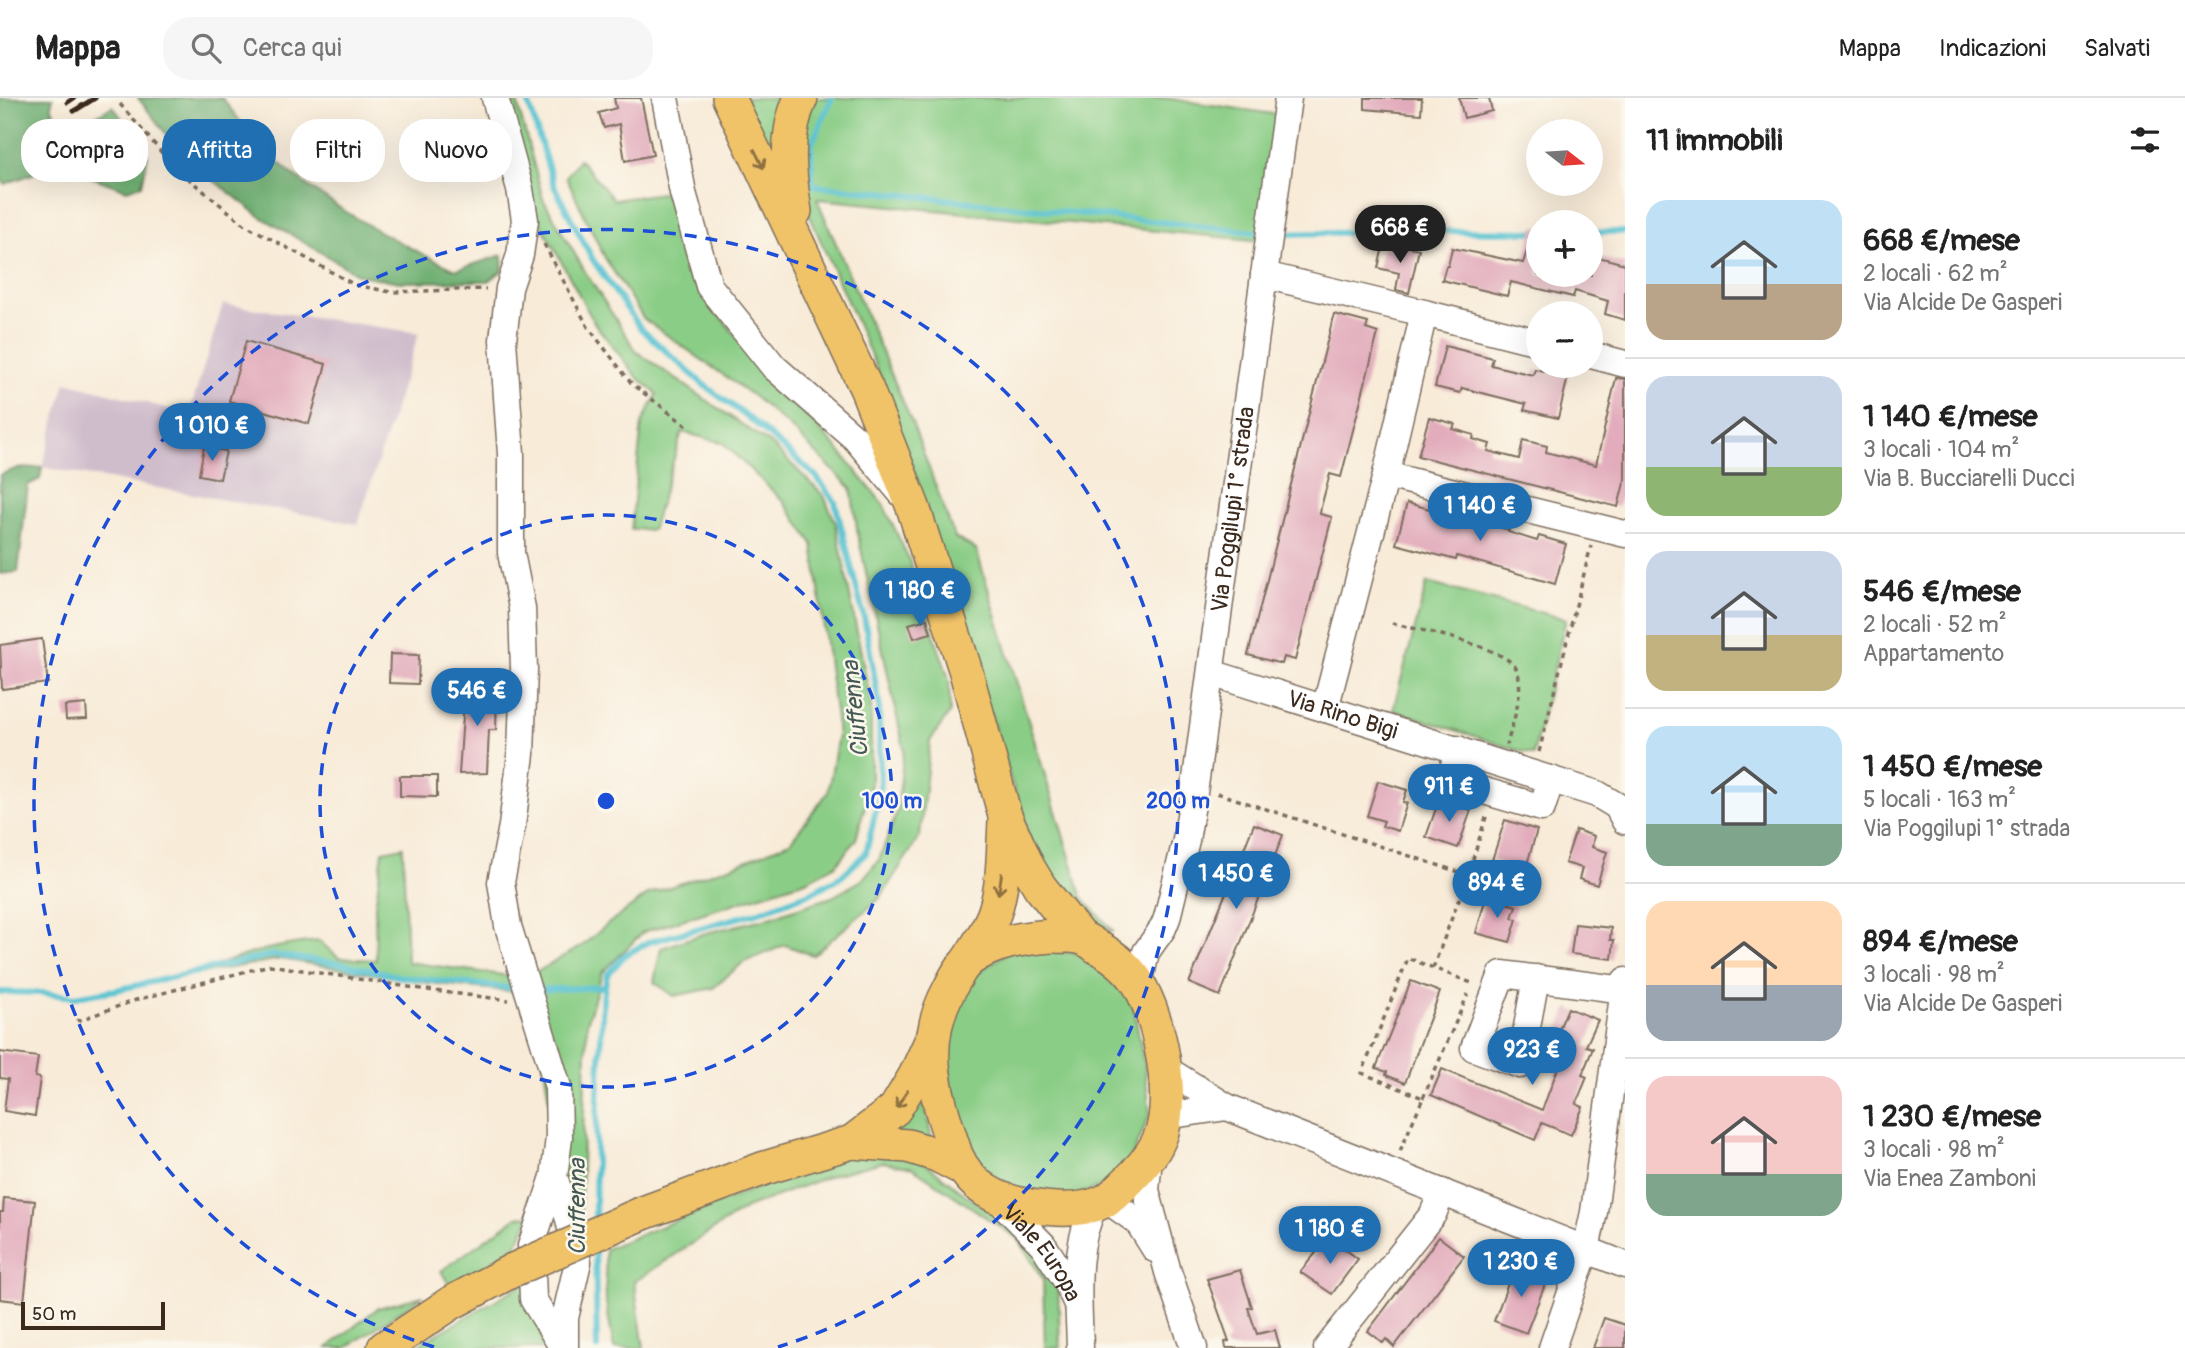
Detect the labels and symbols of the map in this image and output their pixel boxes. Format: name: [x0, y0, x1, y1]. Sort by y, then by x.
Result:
north arrow: [1526, 119, 1603, 196]
one-way arrow: [753, 148, 767, 169]
pin: 668 €: [1351, 206, 1449, 265]
pin: 1 010 €: [147, 404, 277, 463]
street label: Via Poggilupi 1° strada: [1205, 405, 1261, 614]
pin: 1 140 €: [1415, 484, 1545, 543]
pin: 1 180 €: [855, 568, 985, 628]
water label: Ciuffenna: [836, 658, 875, 758]
pin: 546 €: [428, 668, 526, 728]
street label: Via Rino Bigi: [1284, 684, 1401, 746]
pin: 911 €: [1400, 764, 1498, 824]
text: 100 m: [862, 788, 922, 815]
text: 200 m: [1146, 788, 1210, 815]
centre of rings: [594, 789, 618, 813]
pin: 1 450 €: [1171, 852, 1301, 911]
pin: 894 €: [1448, 860, 1546, 920]
one-way arrow: [993, 872, 1006, 895]
pin: 923 €: [1483, 1028, 1581, 1087]
one-way arrow: [895, 1088, 909, 1108]
water label: Ciuffenna: [563, 1157, 592, 1255]
street label: Viale Europa: [996, 1198, 1088, 1306]
pin: 1 180 €: [1265, 1206, 1395, 1266]
pin: 1 230 €: [1456, 1240, 1586, 1299]
scale bar: [21, 1299, 164, 1331]

